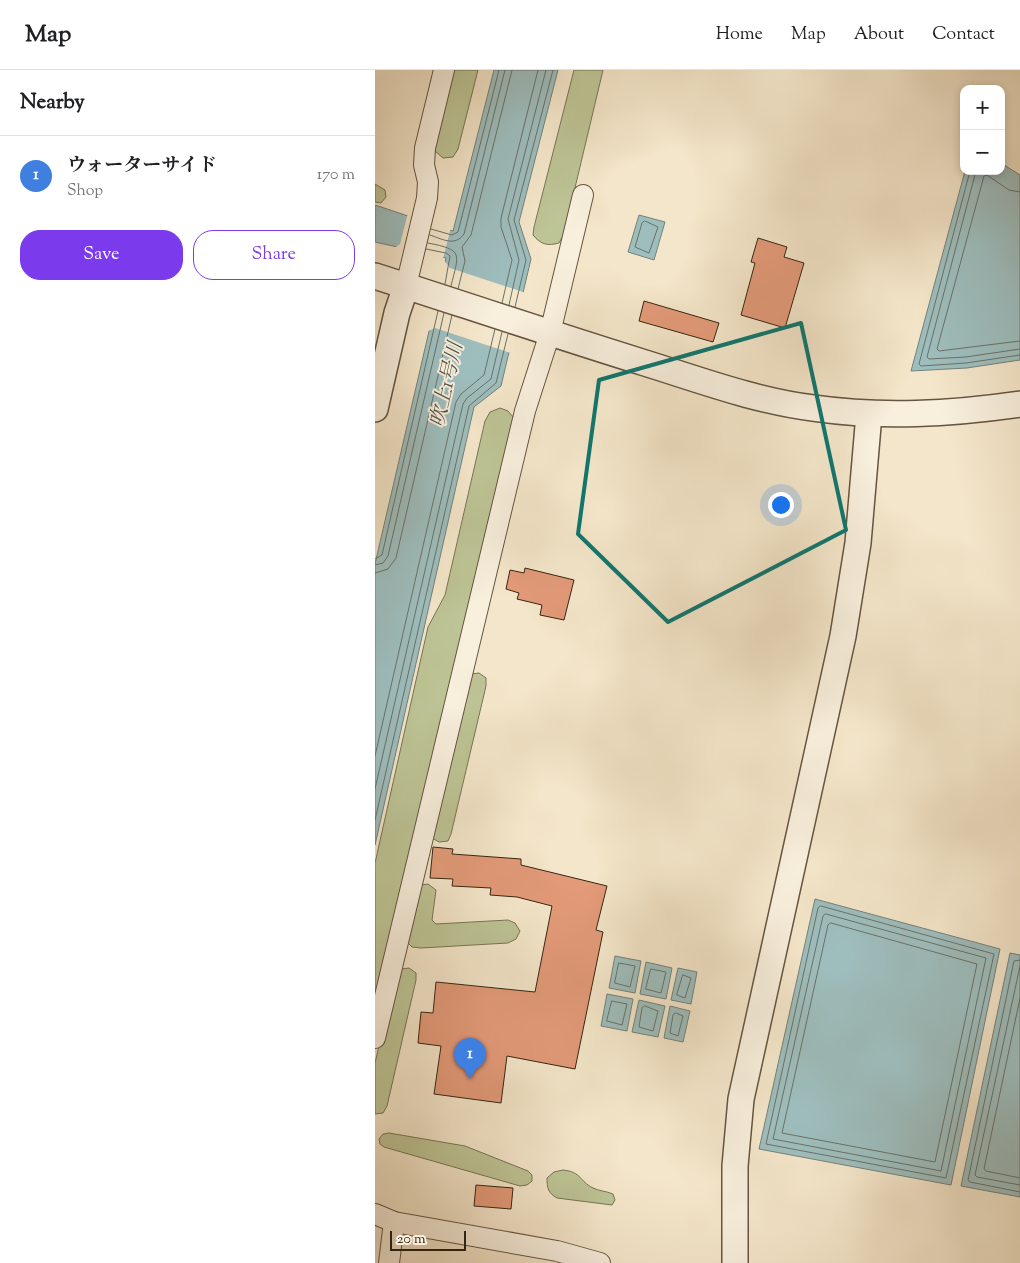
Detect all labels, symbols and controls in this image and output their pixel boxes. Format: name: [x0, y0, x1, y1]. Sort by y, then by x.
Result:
text: Map: [25, 18, 71, 52]
text: Home: [716, 22, 763, 48]
text: Map: [791, 22, 826, 48]
text: About: [854, 22, 904, 48]
text: Contact: [932, 22, 995, 48]
map controls: [960, 85, 1005, 175]
button: +: [960, 85, 1005, 130]
text: Nearby: [20, 88, 85, 118]
button: −: [960, 130, 1005, 175]
text: ウォーターサイド: [67, 153, 217, 180]
text: 1: [33, 164, 39, 187]
text: 170 m: [317, 164, 355, 187]
text: Shop: [67, 180, 103, 203]
button: Save: [20, 230, 183, 280]
button: Share: [193, 230, 355, 280]
water label: 吹上1号川: [424, 338, 472, 430]
your location: [768, 492, 794, 518]
pin: 1: [454, 1038, 486, 1079]
scale bar: [390, 1228, 466, 1251]
text: 20 m: [397, 1230, 426, 1250]

